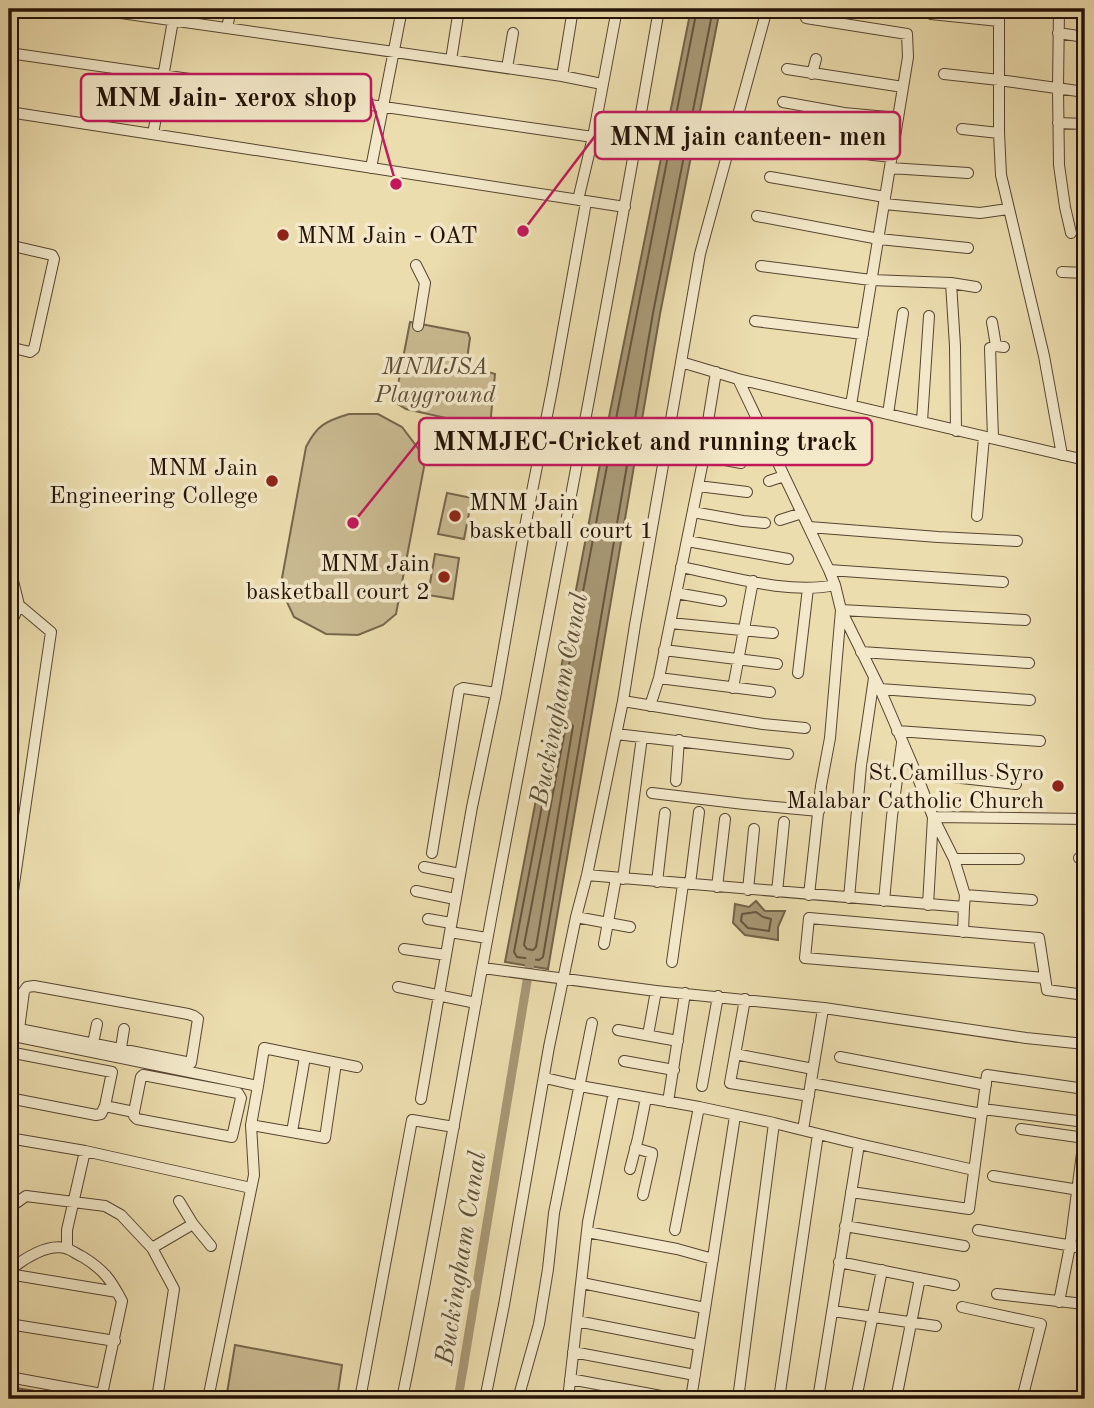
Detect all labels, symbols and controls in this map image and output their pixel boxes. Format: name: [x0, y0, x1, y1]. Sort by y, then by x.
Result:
callout: MNM Jain- xerox shop: [81, 74, 371, 121]
text: MNM Jain- xerox shop: [95, 86, 357, 112]
callout: MNM jain canteen- men: [595, 112, 900, 159]
text: MNM jain canteen- men: [609, 125, 887, 151]
place label: MNM Jain - OAT: [297, 225, 478, 249]
marker: MNM Jain - OAT: [275, 227, 291, 243]
park label: MNMJSA Playground: [374, 356, 496, 408]
callout: MNMJEC-Cricket and running track: [419, 418, 872, 465]
text: MNMJEC-Cricket and running track: [433, 430, 858, 456]
place label: MNM Jain Engineering College: [49, 457, 258, 509]
marker: MNM Jain Engineering College: [264, 473, 280, 489]
place label: MNM Jain basketball court 1: [469, 492, 653, 544]
marker: MNM Jain basketball court 1: [447, 508, 463, 524]
place label: MNM Jain basketball court 2: [246, 553, 430, 605]
marker: MNM Jain basketball court 2: [436, 569, 452, 585]
water label: Buckingham Canal: [526, 591, 593, 809]
place label: St.Camillus Syro Malabar Catholic Church: [786, 762, 1044, 814]
marker: St.Camillus Syro Malabar Catholic Church: [1050, 778, 1066, 794]
water label: Buckingham Canal: [432, 1149, 492, 1368]

